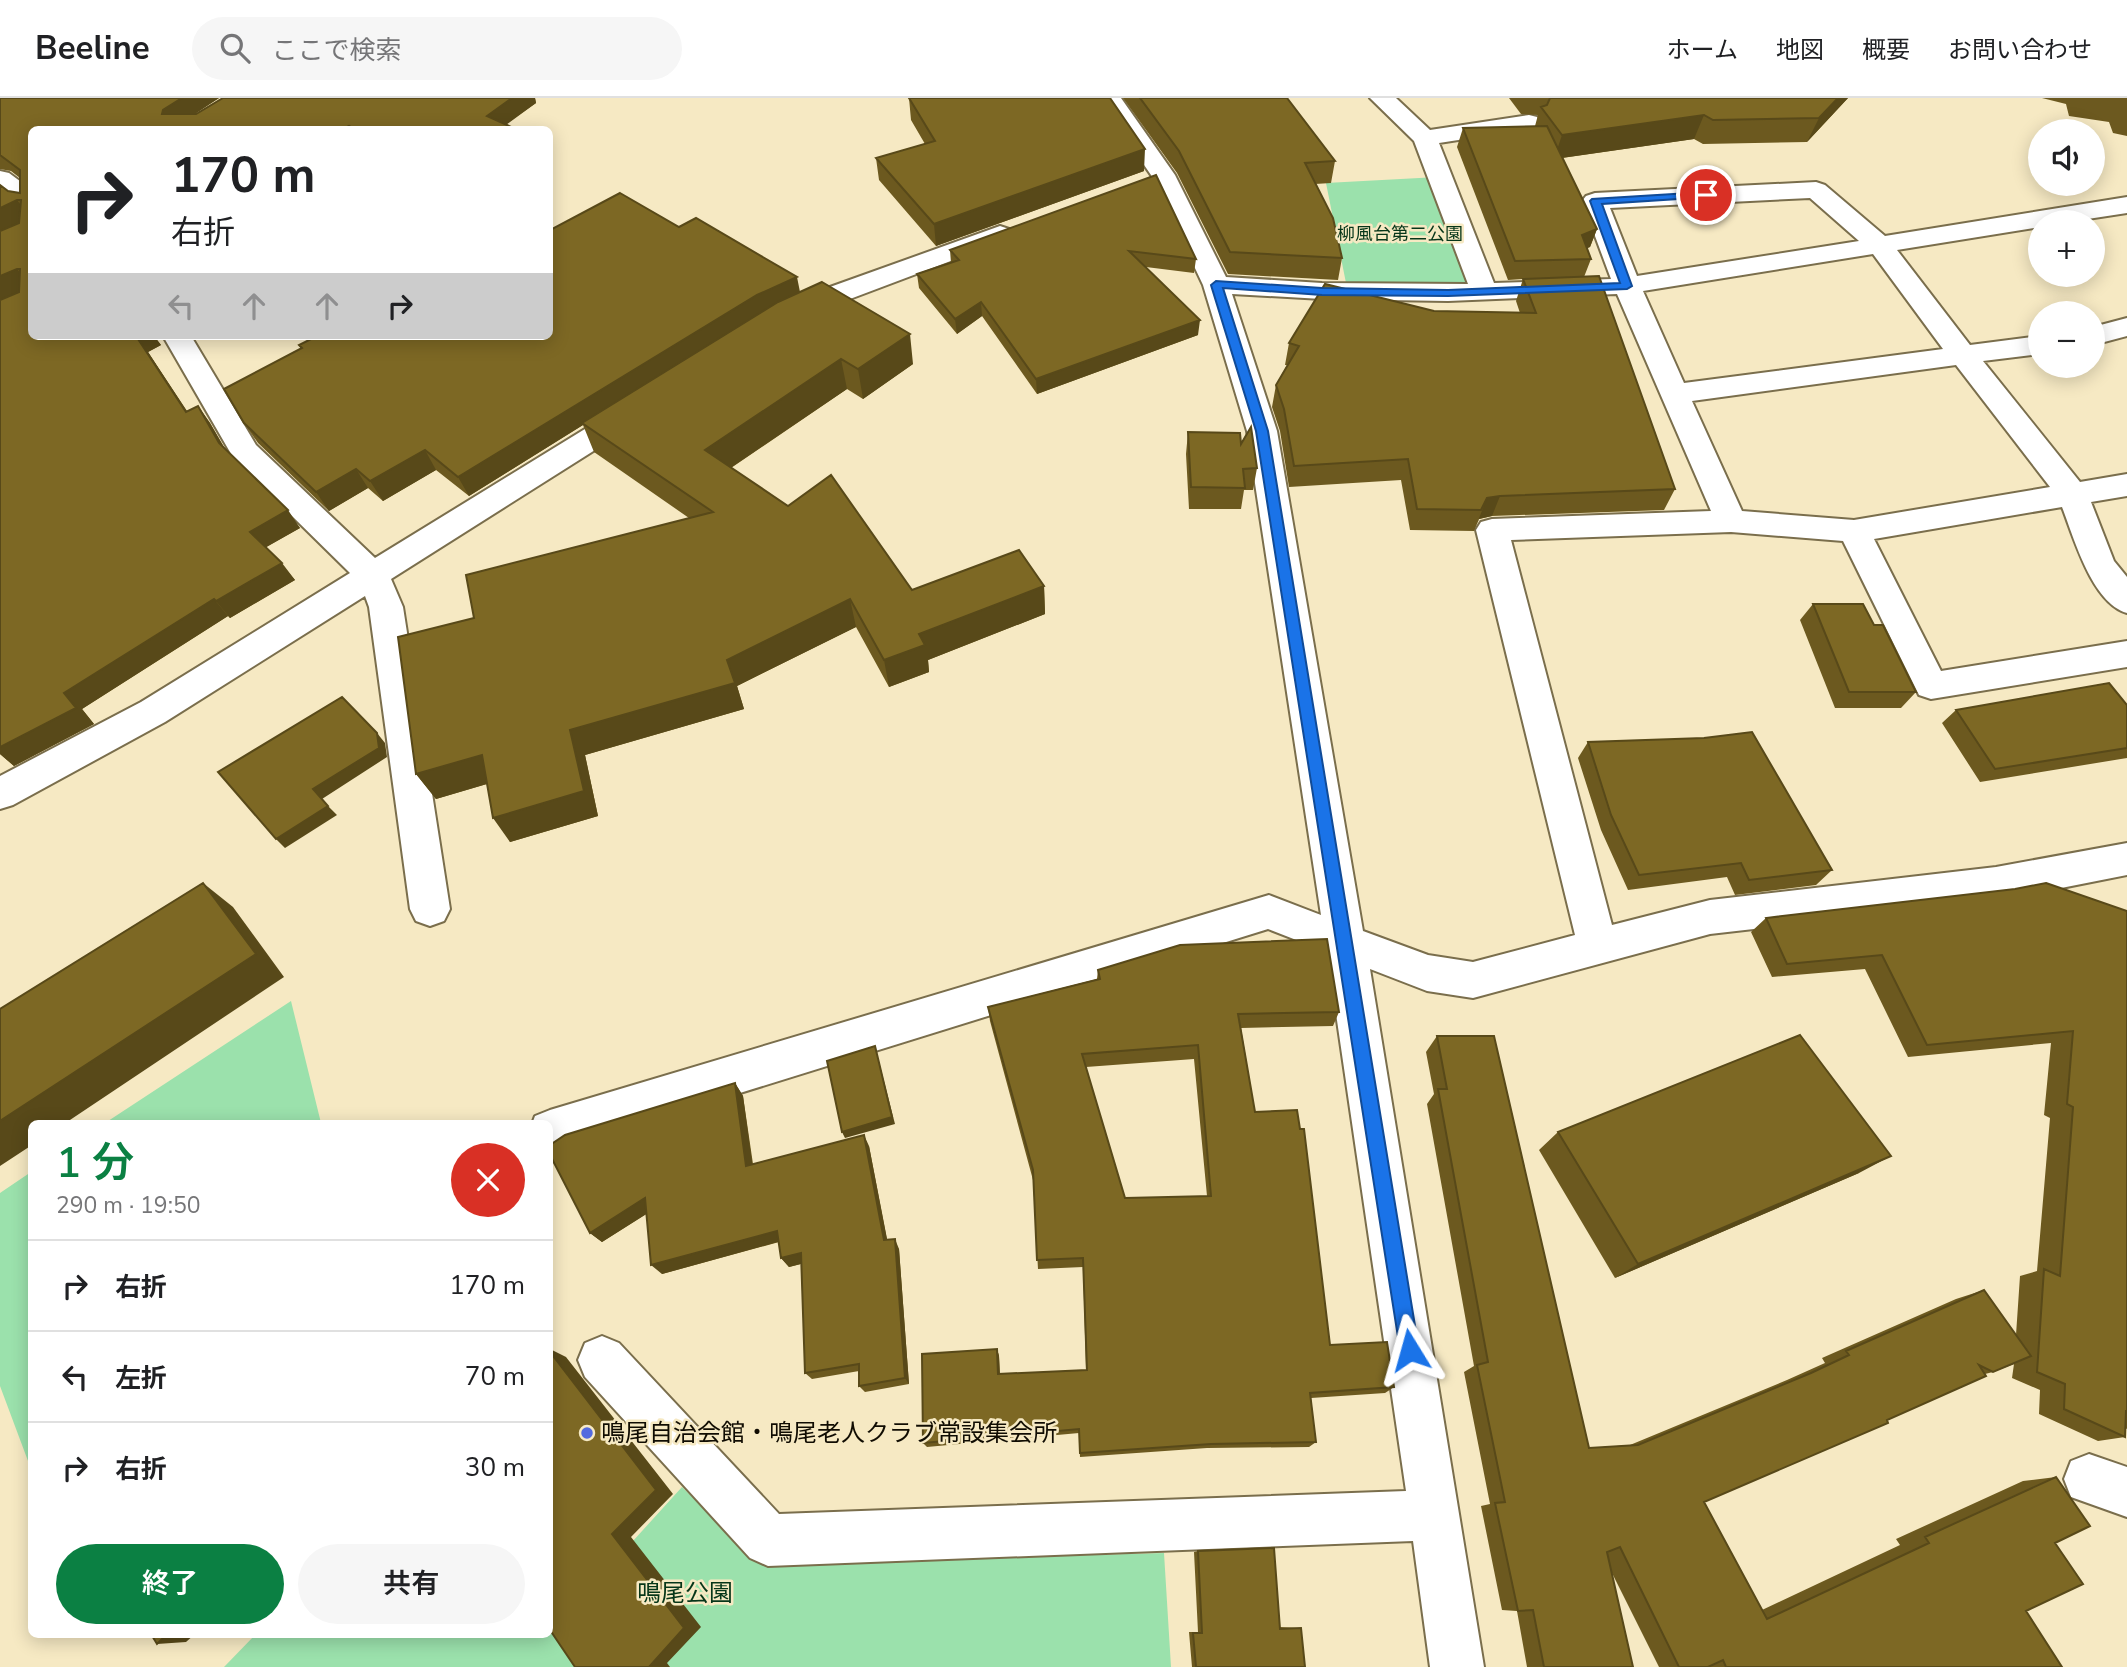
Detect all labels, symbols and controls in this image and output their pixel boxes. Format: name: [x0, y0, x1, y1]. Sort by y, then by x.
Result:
search box: [192, 17, 682, 80]
text: Beeline: [35, 26, 150, 71]
icon: search: [216, 29, 254, 67]
text: ここで検索: [272, 33, 402, 68]
text: ホーム: [1667, 34, 1738, 66]
text: 地図: [1776, 34, 1824, 66]
text: 概要: [1862, 34, 1910, 66]
text: お問い合わせ: [1948, 34, 2092, 66]
map controls: [2028, 119, 2105, 378]
button: sound: [2028, 119, 2105, 196]
text: 170 m: [171, 142, 315, 209]
icon: right: [56, 154, 147, 245]
pin: [1676, 165, 1736, 225]
icon: arrive: [1687, 176, 1725, 214]
button: +: [2028, 210, 2105, 287]
text: 右折: [171, 211, 235, 254]
park label: 柳風台第二公園: [1337, 222, 1463, 246]
icon: left: [162, 287, 200, 325]
icon: ahead: [235, 287, 273, 325]
icon: ahead: [308, 287, 346, 325]
icon: right: [381, 287, 419, 325]
button: −: [2028, 301, 2105, 378]
text: 1 分: [56, 1135, 134, 1192]
button: close: [451, 1143, 525, 1217]
text: 290 m · 19:50: [56, 1190, 201, 1221]
icon: right: [56, 1267, 94, 1305]
text: 170 m: [449, 1268, 525, 1303]
text: 右折: [115, 1270, 167, 1305]
position arrow: [1373, 1313, 1447, 1387]
icon: left: [56, 1358, 94, 1396]
text: 70 m: [465, 1359, 525, 1394]
text: 左折: [115, 1361, 167, 1396]
place label: 鳴尾自治会館・鳴尾老人クラブ常設集会所: [601, 1417, 1057, 1449]
marker: 鳴尾自治会館・鳴尾老人クラブ常設集会所: [579, 1425, 595, 1441]
icon: right: [56, 1449, 94, 1487]
text: 30 m: [465, 1450, 525, 1485]
text: 右折: [115, 1452, 167, 1487]
button: 終了: [56, 1544, 284, 1624]
button: 共有: [298, 1544, 525, 1624]
park label: 鳴尾公園: [637, 1577, 733, 1609]

